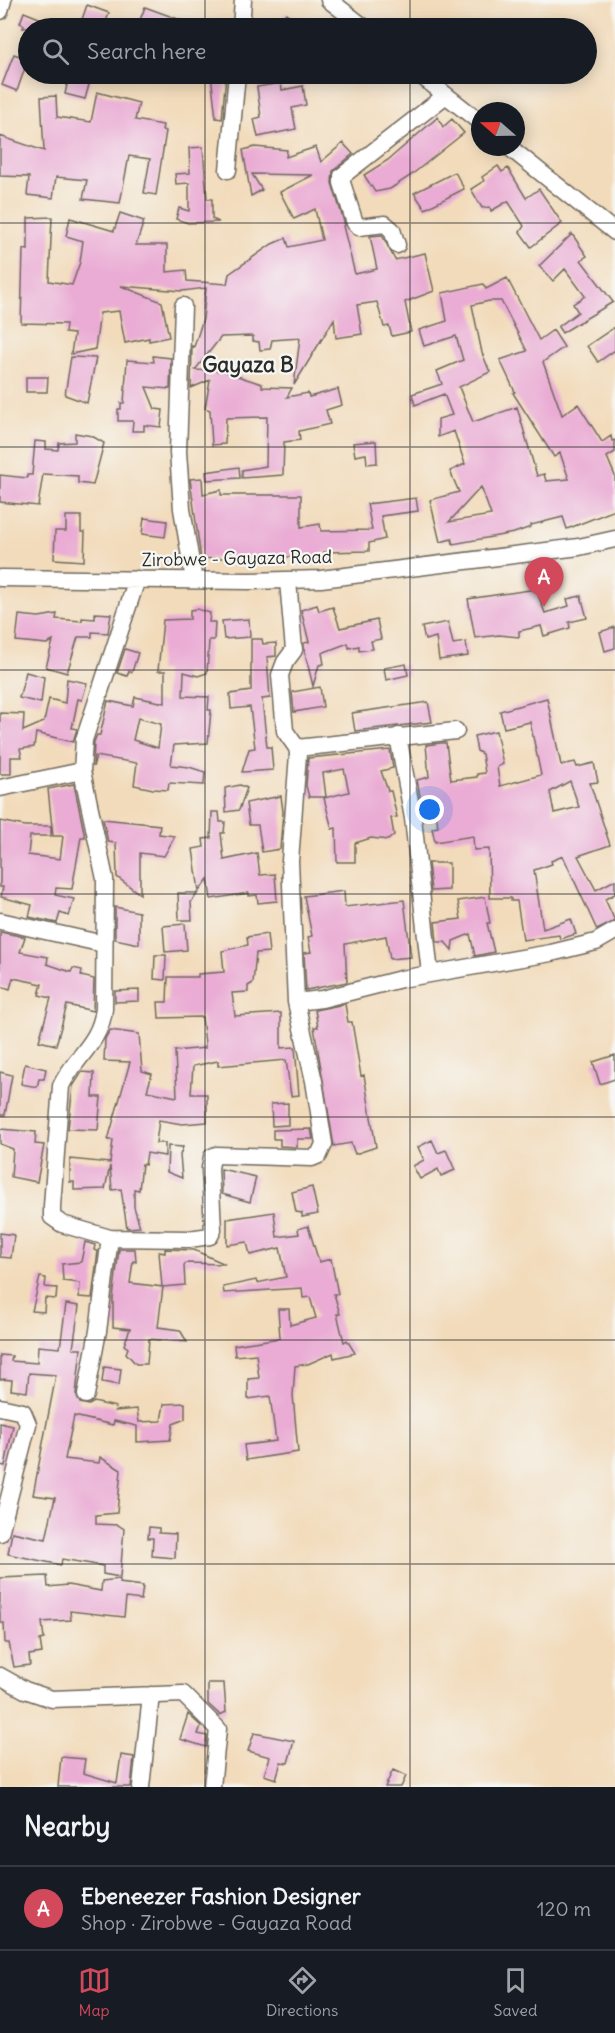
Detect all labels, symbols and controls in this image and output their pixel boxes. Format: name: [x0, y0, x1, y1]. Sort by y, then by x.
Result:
search box: [18, 18, 597, 84]
icon: search: [39, 35, 72, 68]
text: Search here: [87, 37, 206, 65]
north arrow: [471, 102, 525, 156]
district label: Gayaza B: [202, 351, 294, 378]
street label: Zirobwe - Gayaza Road: [142, 545, 333, 571]
pin: A: [524, 558, 564, 607]
your location: [415, 795, 444, 824]
text: Nearby: [24, 1810, 110, 1843]
text: Ebeneezer Fashion Designer: [81, 1882, 361, 1910]
text: A: [37, 1896, 50, 1921]
text: 120 m: [537, 1896, 591, 1921]
text: Shop · Zirobwe - Gayaza Road: [81, 1910, 352, 1935]
tab: Map: [78, 1964, 111, 2020]
tab: Directions: [266, 1964, 338, 2020]
tab: Saved: [494, 1964, 537, 2020]

